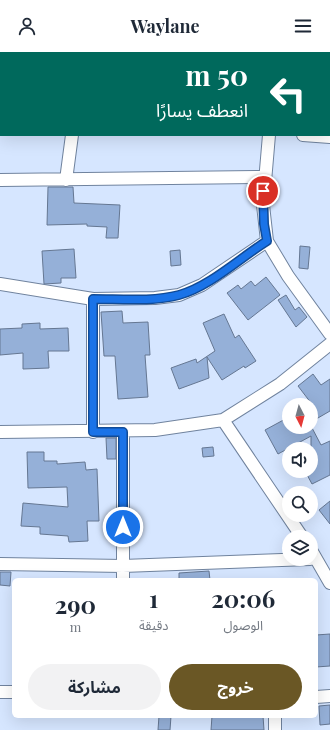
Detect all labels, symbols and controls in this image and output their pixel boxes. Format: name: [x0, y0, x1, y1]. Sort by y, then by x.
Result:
text: Waylane: [130, 14, 200, 38]
icon: person: [16, 15, 38, 37]
icon: menu: [292, 15, 314, 37]
text: 50 m: [185, 56, 248, 93]
icon: left: [262, 68, 314, 120]
text: انعطف يسارًا: [156, 98, 248, 122]
pin: [246, 174, 280, 208]
icon: arrive: [252, 180, 274, 202]
north arrow: [282, 398, 318, 434]
map controls: [282, 398, 318, 566]
button: sound: [282, 442, 318, 478]
button: search: [282, 486, 318, 522]
position arrow: [102, 506, 144, 548]
button: layers: [282, 530, 318, 566]
text: 1: [149, 582, 158, 614]
text: 20:06: [211, 582, 275, 614]
text: 290: [55, 588, 96, 620]
text: دقيقة: [139, 616, 169, 633]
text: الوصول: [223, 616, 263, 633]
text: m: [70, 618, 81, 635]
button: مشاركة: [28, 664, 161, 710]
button: خروج: [169, 664, 302, 710]

